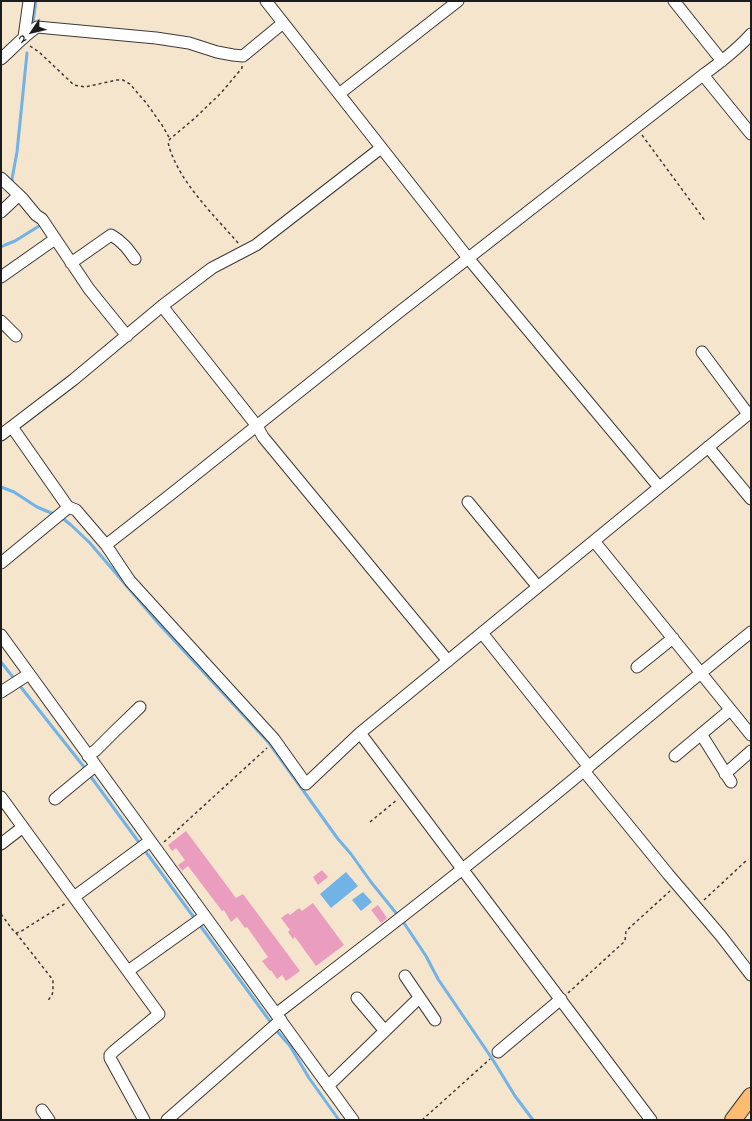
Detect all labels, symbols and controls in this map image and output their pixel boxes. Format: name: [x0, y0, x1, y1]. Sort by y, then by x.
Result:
north arrow: [12, 12, 52, 52]
text: N: [13, 31, 31, 47]

